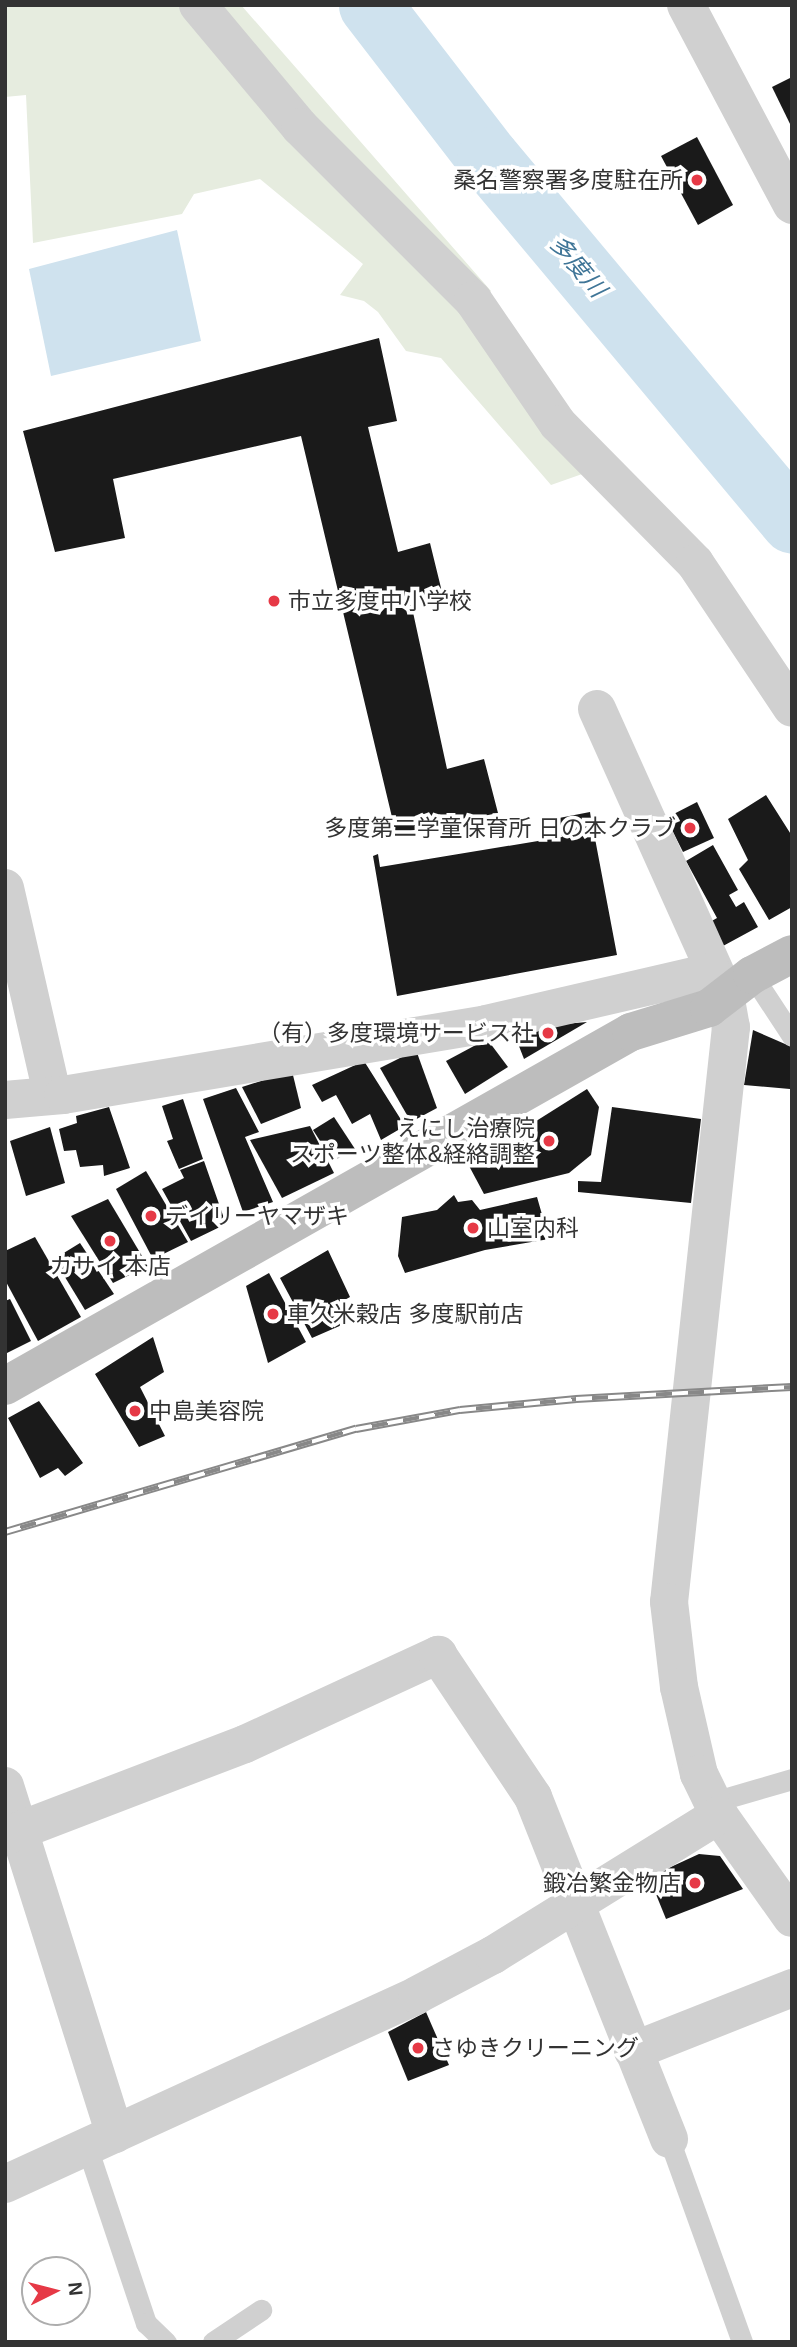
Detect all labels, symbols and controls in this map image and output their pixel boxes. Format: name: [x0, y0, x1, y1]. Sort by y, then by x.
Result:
place label: 桑名警察署多度駐在所: [453, 166, 683, 194]
marker: 桑名警察署多度駐在所: [689, 172, 705, 188]
water label: 多度川: [544, 229, 612, 303]
place label: 市立多度中小学校: [288, 587, 472, 615]
marker: 市立多度中小学校: [266, 593, 282, 609]
place label: 多度第二学童保育所 日の本クラブ: [325, 814, 676, 842]
marker: 多度第二学童保育所 日の本クラブ: [682, 820, 698, 836]
place label: （有）多度環境サービス社: [258, 1019, 534, 1047]
marker: （有）多度環境サービス社: [540, 1025, 556, 1041]
place label: えにし治療院 スポーツ整体&経絡調整: [290, 1114, 535, 1168]
marker: えにし治療院 スポーツ整体&経絡調整: [541, 1133, 557, 1149]
place label: デイリーヤマザキ: [165, 1202, 349, 1230]
marker: デイリーヤマザキ: [143, 1208, 159, 1224]
place label: 山室内科: [487, 1214, 579, 1242]
marker: 山室内科: [465, 1220, 481, 1236]
marker: カサイ 本店: [102, 1233, 118, 1249]
place label: カサイ 本店: [49, 1252, 171, 1280]
place label: 車久米穀店 多度駅前店: [287, 1300, 523, 1328]
marker: 車久米穀店 多度駅前店: [265, 1306, 281, 1322]
place label: 中島美容院: [149, 1397, 264, 1425]
marker: 中島美容院: [127, 1403, 143, 1419]
place label: 鍛冶繁金物店: [543, 1869, 681, 1897]
marker: 鍛冶繁金物店: [687, 1875, 703, 1891]
place label: さゆきクリーニング: [432, 2034, 639, 2062]
marker: さゆきクリーニング: [410, 2040, 426, 2056]
north arrow: [21, 2256, 91, 2326]
text: N: [64, 2281, 87, 2297]

